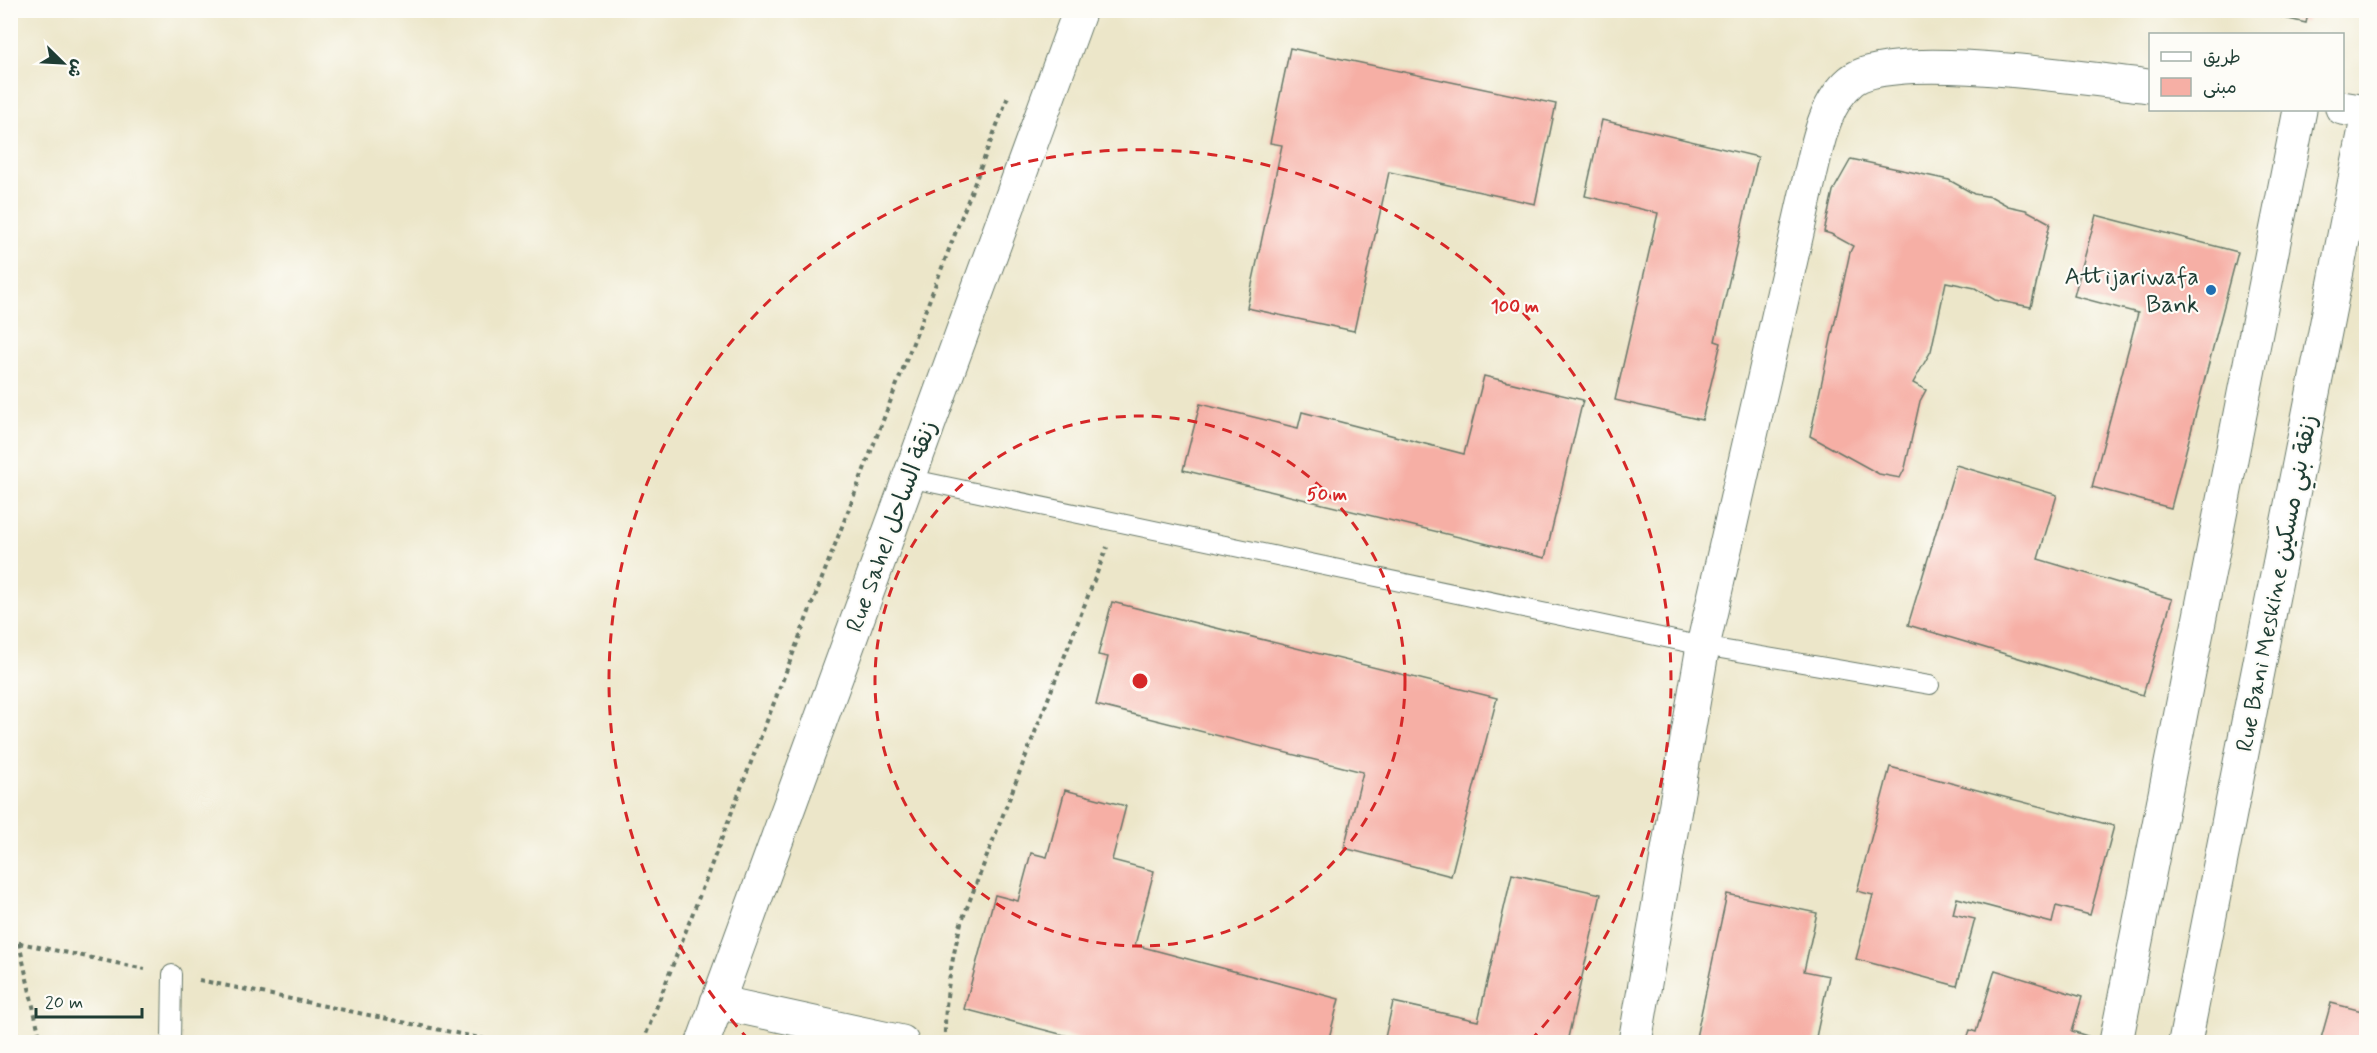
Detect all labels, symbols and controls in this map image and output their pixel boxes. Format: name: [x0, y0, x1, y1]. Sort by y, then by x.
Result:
north arrow: [33, 33, 93, 93]
legend: [2149, 33, 2344, 111]
text: طريق: [2203, 46, 2241, 70]
text: ش: [62, 56, 89, 81]
text: مبنى: [2203, 76, 2237, 100]
place label: Attijariwafa Bank: [2065, 262, 2199, 321]
marker: Attijariwafa Bank: [2204, 283, 2218, 297]
text: 100 m: [1491, 295, 1539, 319]
street label: Rue Bani Meskine زنقة بني مسكين: [2230, 412, 2329, 755]
street label: Rue Sahel زنقة الساحل: [840, 416, 945, 637]
text: 50 m: [1307, 483, 1347, 507]
centre of rings: [1130, 671, 1150, 691]
scale bar: [36, 981, 142, 1019]
text: 20 m: [45, 991, 83, 1015]

